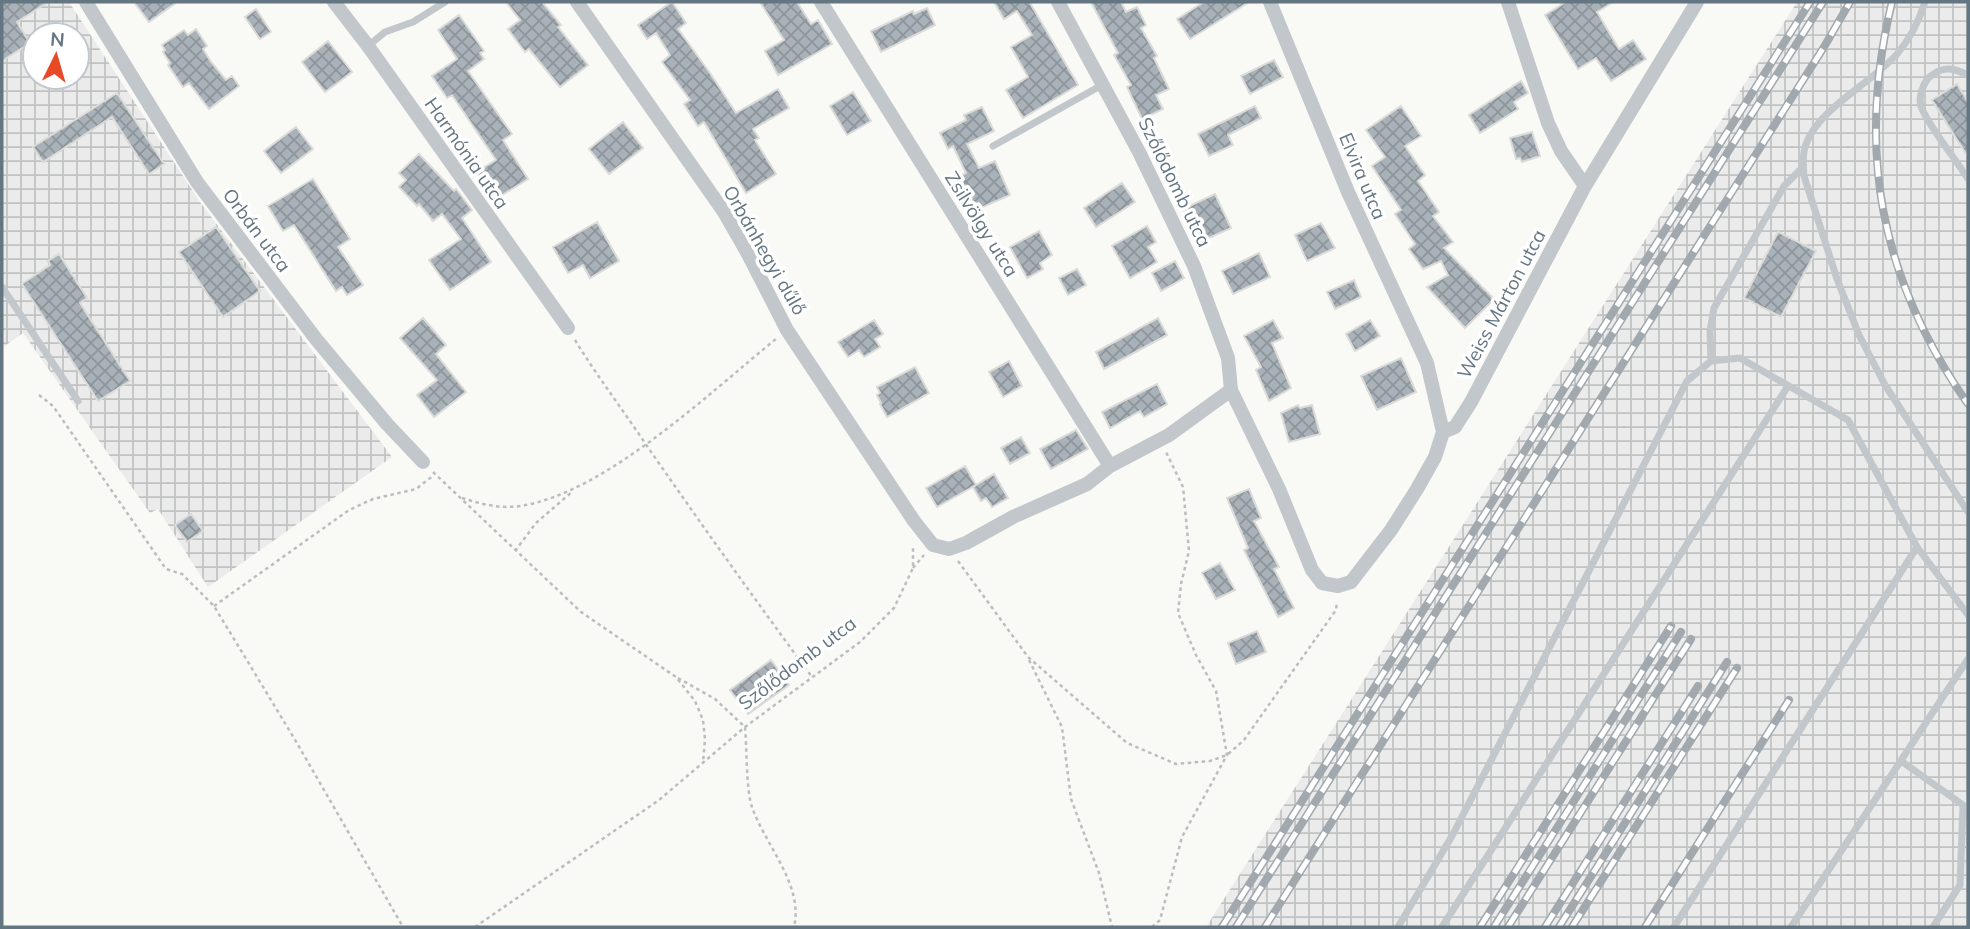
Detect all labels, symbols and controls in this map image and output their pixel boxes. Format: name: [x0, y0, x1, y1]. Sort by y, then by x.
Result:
north arrow: [21, 21, 91, 91]
text: N: [49, 26, 66, 52]
street label: Harmónia utca: [420, 93, 514, 213]
street label: Szőlődomb utca: [1133, 113, 1217, 251]
street label: Elvira utca: [1334, 129, 1392, 223]
street label: Zsilvölgy utca: [940, 167, 1024, 281]
street label: Orbánhegyi dűlő: [718, 181, 812, 319]
street label: Orbán utca: [218, 183, 296, 277]
street label: Weiss Márton utca: [1452, 225, 1550, 383]
street label: Szőlődomb utca: [733, 611, 861, 715]

